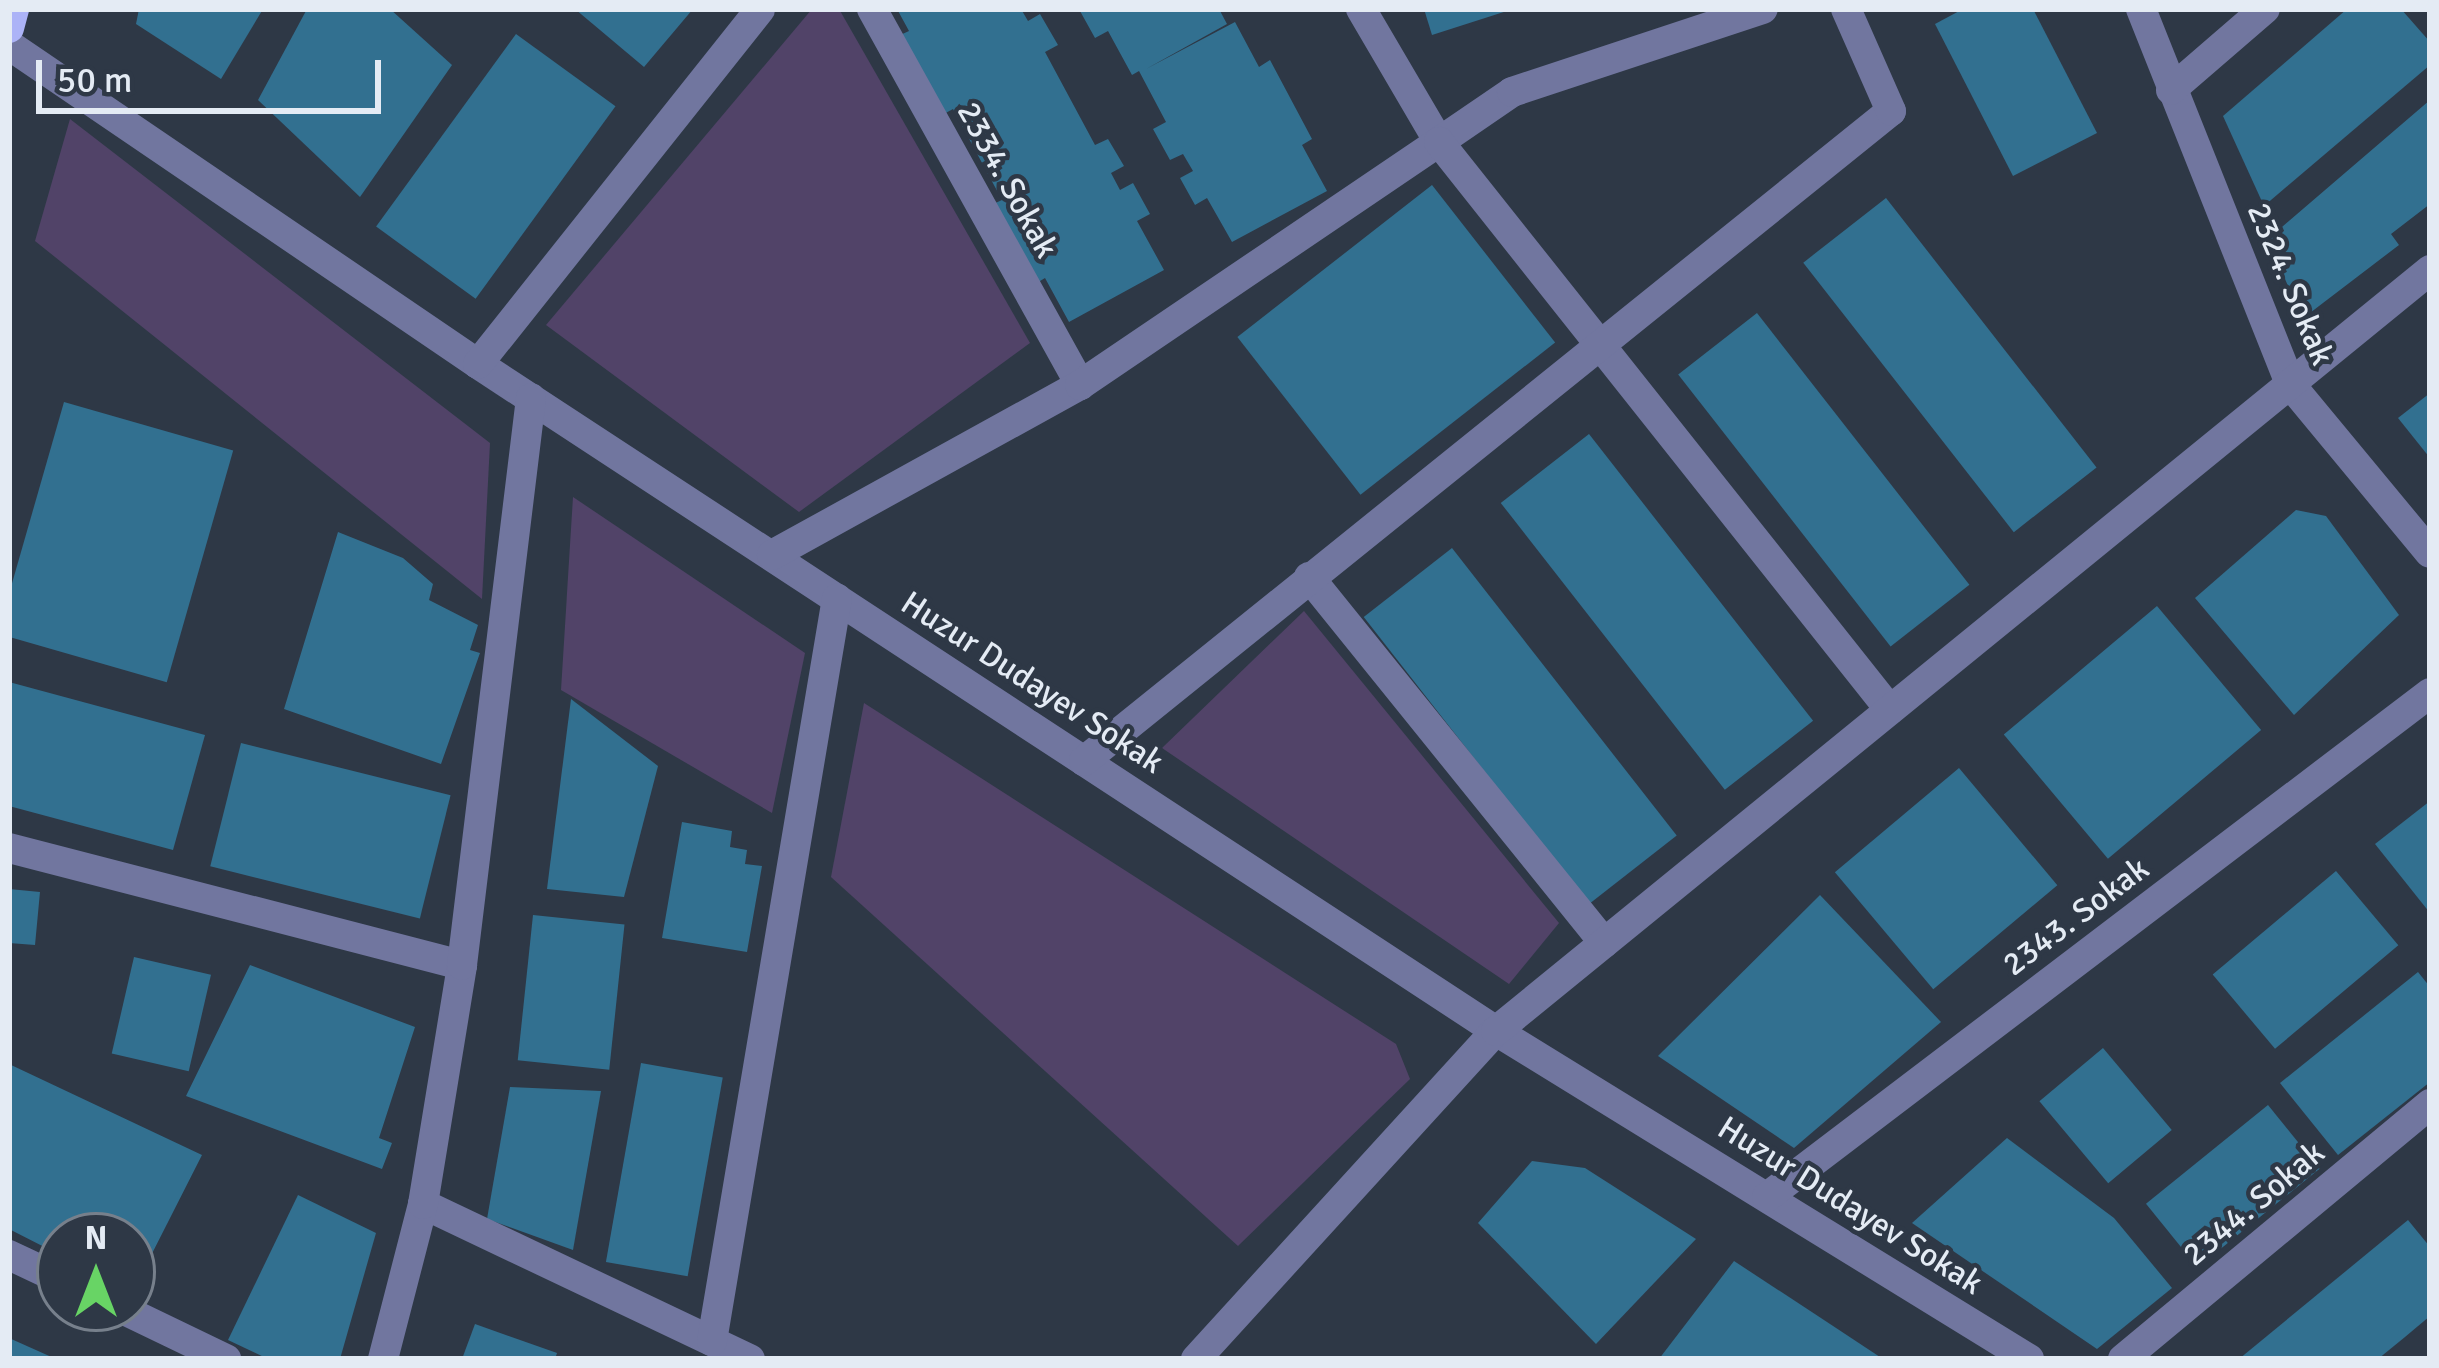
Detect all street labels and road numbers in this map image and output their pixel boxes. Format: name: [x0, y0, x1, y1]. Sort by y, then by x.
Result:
street label: 2334. Sokak: [948, 95, 1066, 265]
street label: 2324. Sokak: [2238, 197, 2342, 371]
street label: Huzur Dudayev Sokak: [894, 583, 1170, 783]
street label: 2343. Sokak: [1995, 849, 2157, 985]
street label: Huzur Dudayev Sokak: [1710, 1109, 1990, 1303]
street label: 2344. Sokak: [2175, 1133, 2333, 1275]

